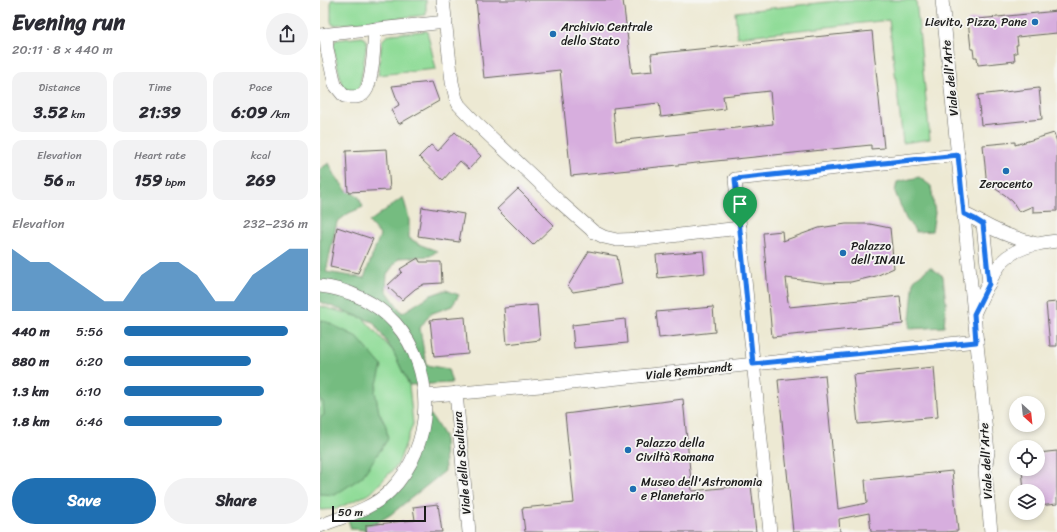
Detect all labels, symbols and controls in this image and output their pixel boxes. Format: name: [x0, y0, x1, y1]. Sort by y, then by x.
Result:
text: Evening run: [12, 3, 125, 42]
place label: Lievito, Pizza, Pane: [925, 11, 1027, 33]
button: share: [266, 13, 308, 55]
place label: Archivio Centrale dello Stato: [560, 16, 653, 52]
marker: Lievito, Pizza, Pane: [1030, 17, 1040, 27]
marker: Archivio Centrale dello Stato: [548, 29, 558, 39]
text: 20:11 · 8 × 440 m: [12, 38, 113, 61]
street label: Viale dell'Arte: [935, 39, 965, 117]
text: Distance: [38, 78, 80, 97]
text: Time: [148, 78, 172, 97]
text: Pace: [249, 78, 272, 97]
text: 3.52: [33, 97, 68, 127]
text: 21:39: [139, 97, 181, 127]
text: 6:09: [231, 97, 267, 127]
text: km: [68, 105, 85, 124]
text: /km: [267, 105, 290, 124]
text: Elevation: [37, 146, 82, 165]
text: Heart rate: [134, 146, 186, 165]
text: kcal: [251, 146, 271, 165]
text: 56: [44, 165, 64, 195]
text: 159: [134, 165, 162, 195]
text: 269: [246, 165, 276, 195]
marker: Zerocento: [1001, 166, 1011, 176]
text: m: [64, 173, 75, 192]
text: bpm: [162, 173, 186, 192]
place label: Zerocento: [979, 173, 1033, 195]
pin: [723, 187, 757, 228]
icon: arrive: [729, 193, 751, 215]
text: Elevation: [12, 212, 65, 235]
text: 232–236 m: [243, 212, 308, 235]
place label: Palazzo dell'INAIL: [851, 235, 905, 271]
marker: Palazzo dell'INAIL: [838, 248, 848, 258]
text: 440 m: [12, 320, 50, 343]
text: 5:56: [76, 320, 103, 343]
text: 880 m: [12, 350, 49, 373]
text: 6:20: [76, 350, 103, 373]
street label: Viale Rembrandt: [645, 356, 733, 386]
text: 1.3 km: [12, 380, 49, 403]
text: 6:10: [76, 380, 101, 403]
north arrow: [1009, 396, 1045, 432]
map controls: [1009, 396, 1045, 520]
text: 1.8 km: [12, 410, 50, 433]
text: 6:46: [76, 410, 103, 433]
street label: Viale della Scultura: [446, 410, 477, 515]
street label: Viale dell'Arte: [973, 422, 999, 500]
place label: Palazzo della Civiltà Romana: [636, 432, 715, 468]
button: locate: [1009, 440, 1045, 476]
marker: Palazzo della Civiltà Romana: [623, 445, 633, 455]
place label: Museo dell'Astronomia e Planetario: [641, 471, 762, 507]
button: Save: [12, 478, 156, 524]
button: Share: [164, 478, 308, 524]
marker: Museo dell'Astronomia e Planetario: [628, 484, 638, 494]
button: layers: [1009, 484, 1045, 520]
text: 50 m: [338, 503, 363, 522]
scale bar: [332, 504, 426, 523]

